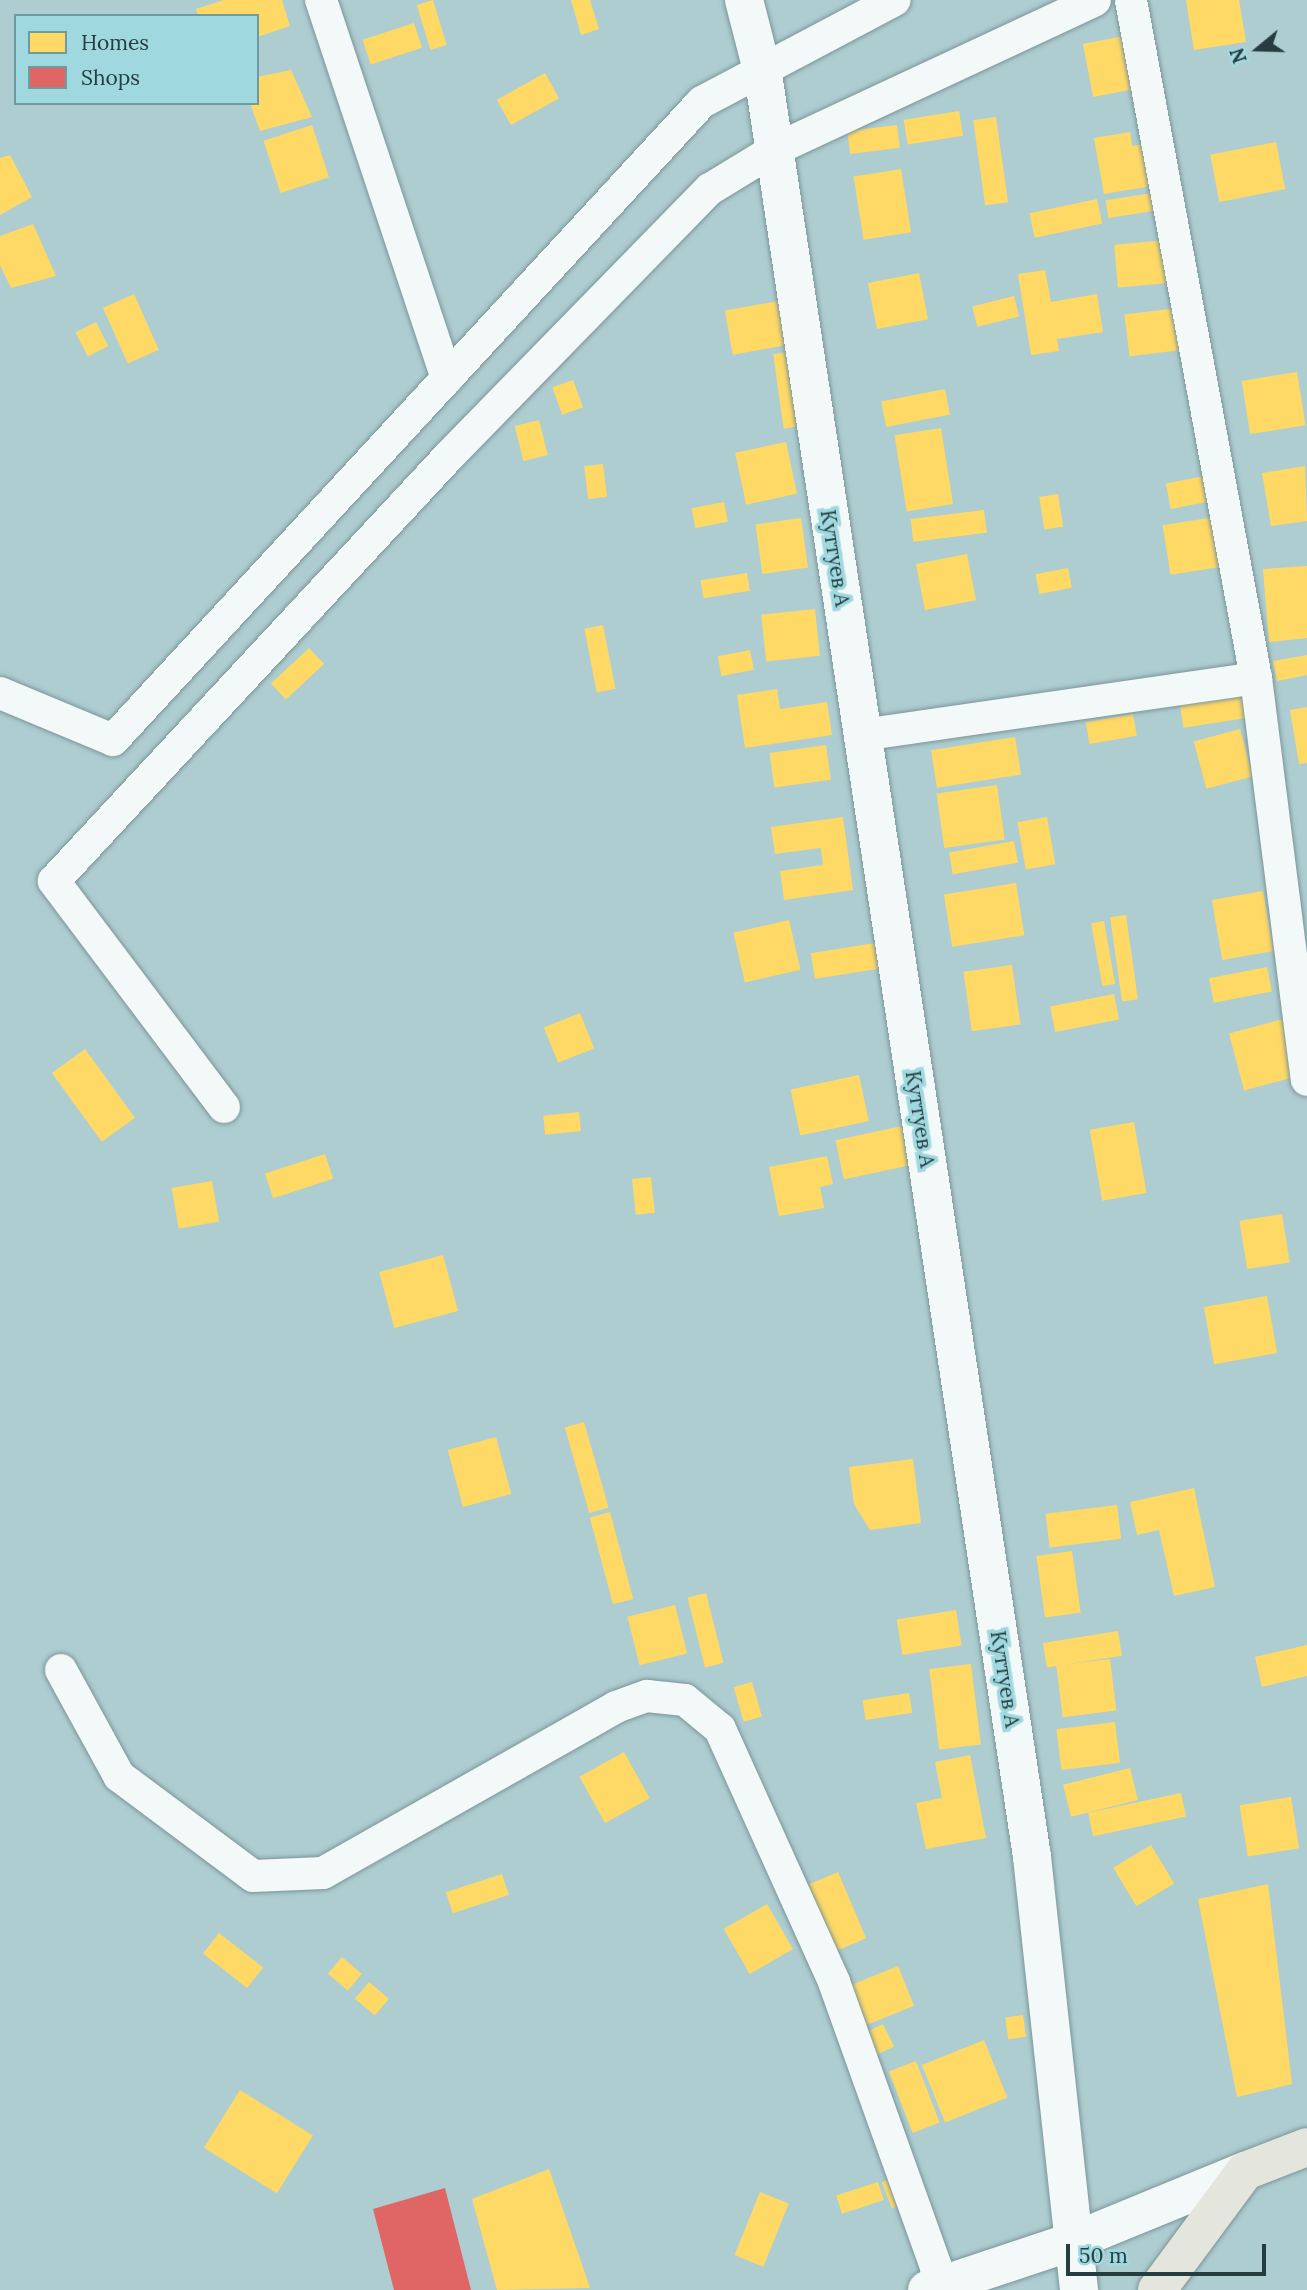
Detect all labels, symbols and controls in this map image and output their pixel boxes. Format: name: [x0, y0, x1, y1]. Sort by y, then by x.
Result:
legend: [14, 14, 259, 105]
north arrow: [1223, 14, 1293, 84]
text: Homes: [81, 29, 149, 56]
text: N: [1224, 45, 1252, 67]
text: Shops: [81, 64, 140, 91]
street label: Куттуев А: [815, 508, 855, 608]
street label: Куттуев А: [900, 1069, 940, 1169]
street label: Куттуев А: [985, 1629, 1025, 1729]
scale bar: [1069, 2230, 1268, 2274]
text: 50 m: [1079, 2242, 1128, 2269]

